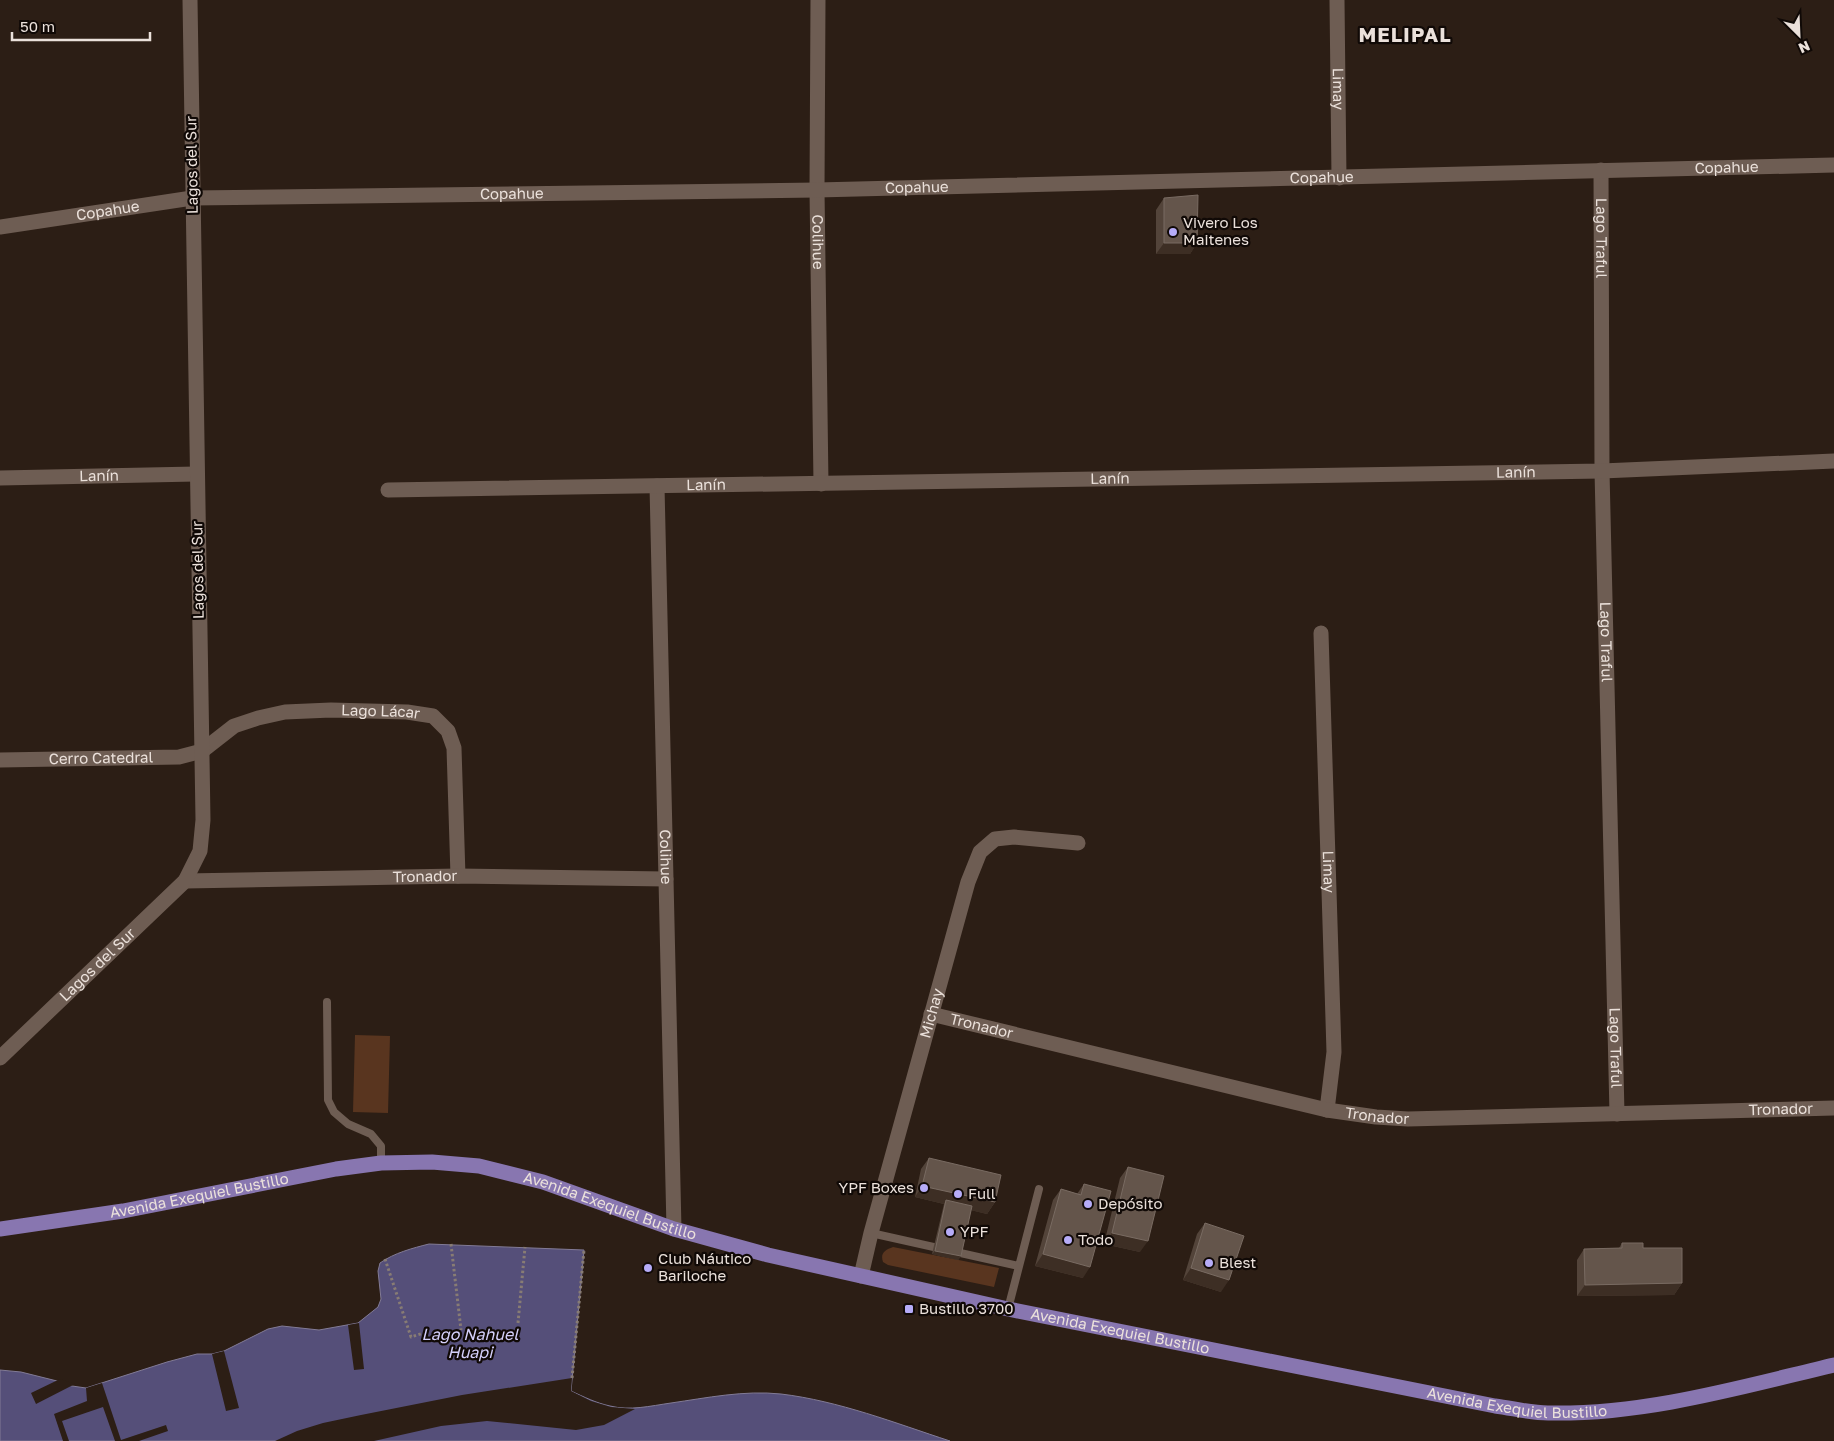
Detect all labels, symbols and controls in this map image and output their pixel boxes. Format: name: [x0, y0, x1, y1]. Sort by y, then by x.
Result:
scale bar: [12, 10, 150, 42]
north arrow: [1774, 10, 1824, 60]
text: 50 m: [20, 17, 55, 35]
district label: MELIPAL: [1358, 22, 1452, 46]
text: N: [1796, 37, 1813, 57]
street label: Limay: [1330, 68, 1348, 111]
street label: Lagos del Sur: [181, 116, 201, 214]
street label: Copahue: [1694, 157, 1759, 176]
street label: Copahue: [1289, 167, 1354, 186]
street label: Copahue: [885, 177, 949, 196]
street label: Copahue: [480, 183, 544, 202]
street label: Copahue: [75, 196, 141, 223]
street label: Lago Traful: [1593, 198, 1611, 279]
place label: Vivero Los Maitenes: [1183, 213, 1258, 248]
street label: Colihue: [809, 214, 828, 270]
marker: Vivero Los Maitenes: [1167, 226, 1179, 238]
street label: Lanín: [1496, 462, 1536, 481]
street label: Lanín: [79, 466, 119, 484]
street label: Lanín: [1090, 468, 1130, 487]
street label: Lanín: [686, 475, 726, 493]
street label: Lagos del Sur: [187, 521, 207, 619]
street label: Lago Traful: [1597, 601, 1617, 683]
street label: Lago Lácar: [341, 700, 422, 722]
street label: Cerro Catedral: [48, 747, 154, 767]
street label: Colihue: [657, 829, 676, 885]
street label: Limay: [1320, 850, 1339, 894]
street label: Tronador: [393, 866, 457, 885]
street label: Lagos del Sur: [55, 923, 139, 1004]
street label: Michay: [915, 986, 946, 1040]
street label: Lago Traful: [1607, 1007, 1626, 1089]
street label: Tronador: [948, 1009, 1015, 1042]
street label: Tronador: [1748, 1099, 1813, 1118]
street label: Tronador: [1344, 1103, 1410, 1127]
street label: Avenida Exequiel Bustillo: [522, 1167, 699, 1243]
street label: Avenida Exequiel Bustillo: [108, 1169, 290, 1221]
place label: YPF Boxes: [839, 1178, 914, 1196]
marker: YPF Boxes: [918, 1182, 930, 1194]
place label: Full: [968, 1184, 996, 1202]
marker: Full: [952, 1188, 964, 1200]
place label: Depósito: [1098, 1194, 1162, 1212]
marker: Depósito: [1082, 1198, 1094, 1210]
place label: YPF: [960, 1222, 988, 1240]
marker: YPF: [944, 1226, 956, 1238]
place label: Todo: [1078, 1230, 1113, 1248]
marker: Todo: [1062, 1234, 1074, 1246]
place label: Club Náutico Bariloche: [658, 1249, 751, 1284]
place label: Blest: [1219, 1253, 1256, 1271]
marker: Blest: [1203, 1257, 1215, 1269]
marker: Club Náutico Bariloche: [642, 1262, 654, 1274]
place label: Bustillo 3700: [919, 1299, 1014, 1317]
marker: Bustillo 3700: [903, 1303, 915, 1315]
street label: Avenida Exequiel Bustillo: [1029, 1304, 1211, 1357]
water label: Lago Nahuel Huapi: [422, 1324, 519, 1362]
street label: Avenida Exequiel Bustillo: [1426, 1383, 1608, 1421]

